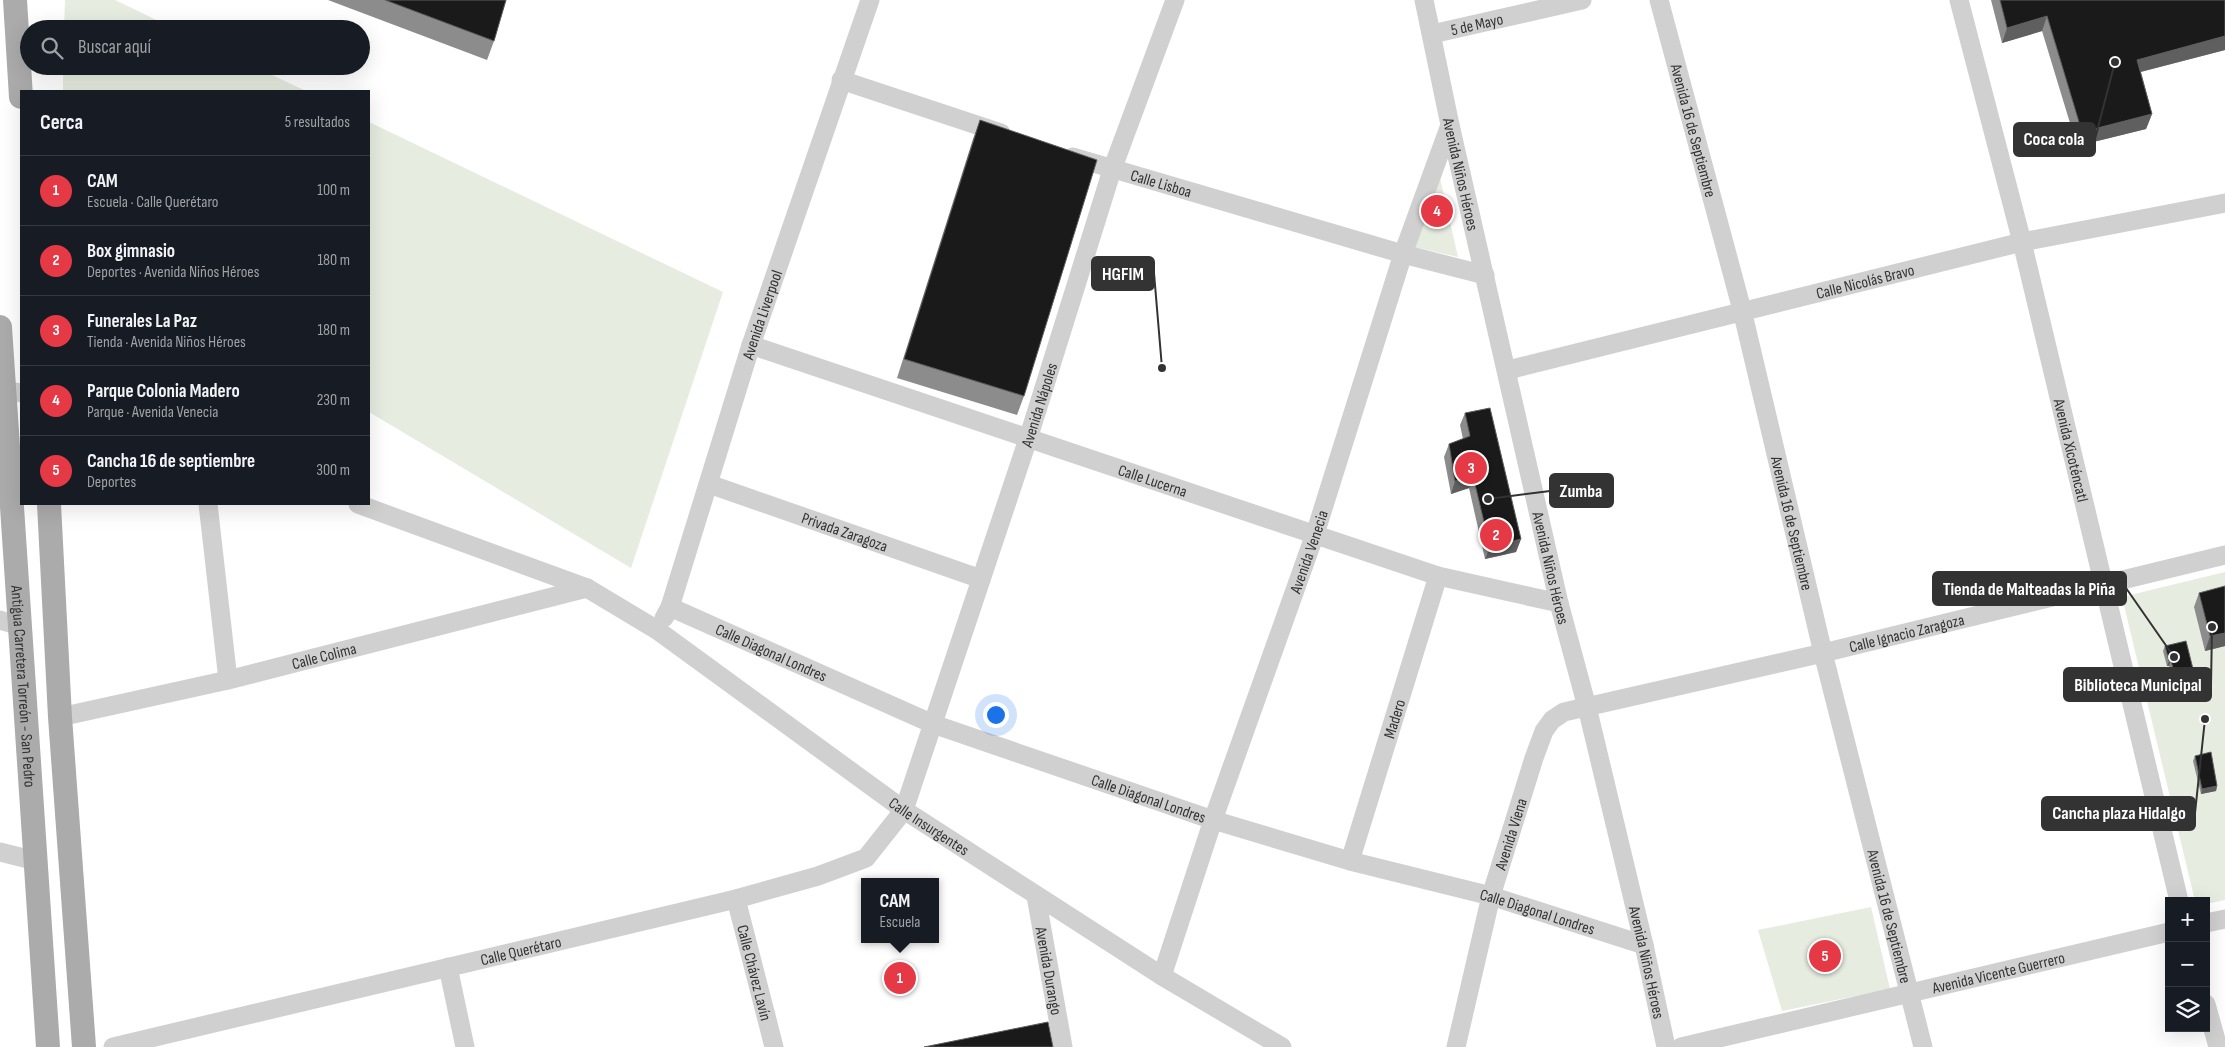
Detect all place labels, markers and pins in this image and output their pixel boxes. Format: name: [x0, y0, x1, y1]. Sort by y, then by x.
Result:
callout: Coca cola: [2014, 123, 2095, 156]
pin: 4: [1421, 192, 1453, 230]
callout: HGFIM: [1092, 257, 1154, 290]
pin: 3: [1455, 449, 1487, 487]
callout: Zumba: [1550, 474, 1613, 507]
pin: 2: [1480, 516, 1512, 554]
callout: Tienda de Malteadas la Piña: [1933, 572, 2126, 605]
callout: Biblioteca Municipal: [2064, 668, 2211, 701]
callout: Cancha plaza Hidalgo: [2042, 797, 2195, 830]
pin: 5: [1809, 937, 1841, 975]
pin: 1: [884, 959, 916, 997]

